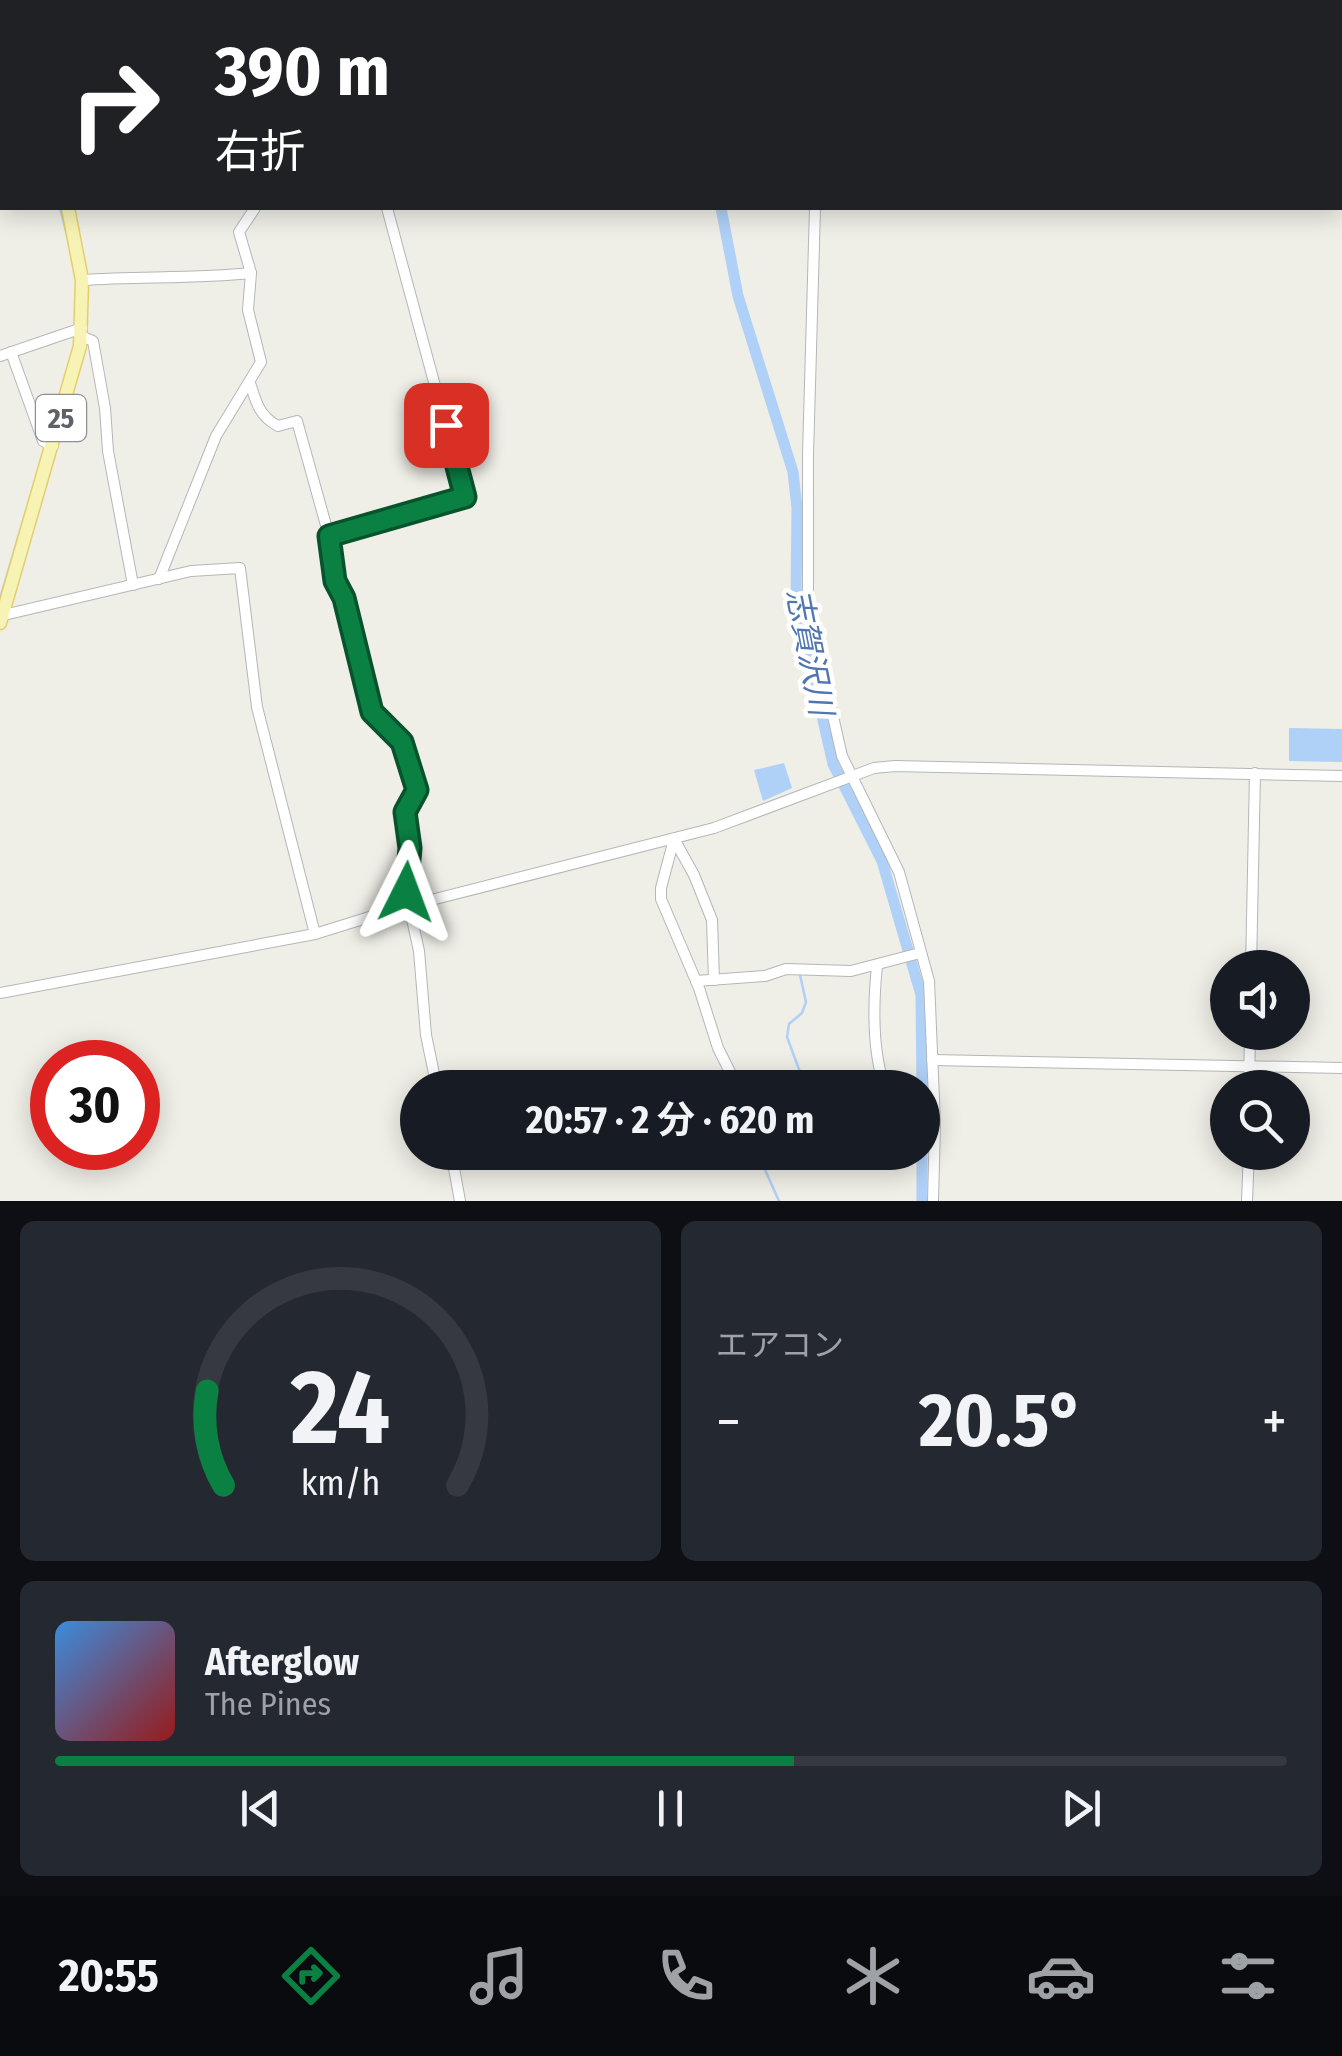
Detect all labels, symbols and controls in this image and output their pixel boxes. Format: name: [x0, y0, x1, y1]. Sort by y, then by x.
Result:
text: 390 m: [215, 30, 390, 114]
icon: right: [50, 40, 180, 170]
text: 右折: [215, 125, 305, 179]
pin: [404, 383, 489, 468]
road number: 25: [36, 395, 86, 441]
icon: arrive: [419, 398, 474, 453]
water label: 志賀沢川: [779, 586, 841, 721]
position arrow: [354, 840, 458, 944]
map controls: [1210, 950, 1310, 1170]
button: sound: [1210, 950, 1310, 1050]
speed limit sign: 30: [30, 1040, 160, 1170]
button: search: [1210, 1070, 1310, 1170]
text: 20:57 · 2 分 · 620 m: [526, 1097, 814, 1143]
text: エアコン: [716, 1326, 844, 1364]
text: 24: [290, 1346, 390, 1471]
text: 20.5°: [919, 1376, 1084, 1466]
text: −: [716, 1389, 741, 1455]
text: +: [1262, 1389, 1287, 1455]
text: km/h: [301, 1462, 380, 1504]
text: Afterglow: [205, 1639, 359, 1685]
text: The Pines: [205, 1685, 331, 1723]
icon: previous: [233, 1781, 288, 1836]
icon: pause: [643, 1781, 698, 1836]
icon: next: [1054, 1781, 1109, 1836]
icon: directions: [276, 1941, 346, 2011]
icon: music: [464, 1941, 534, 2011]
icon: phone: [651, 1941, 721, 2011]
icon: climate: [838, 1941, 908, 2011]
icon: car: [1026, 1941, 1096, 2011]
icon: filters: [1213, 1941, 1283, 2011]
text: 20:55: [59, 1949, 159, 2003]

